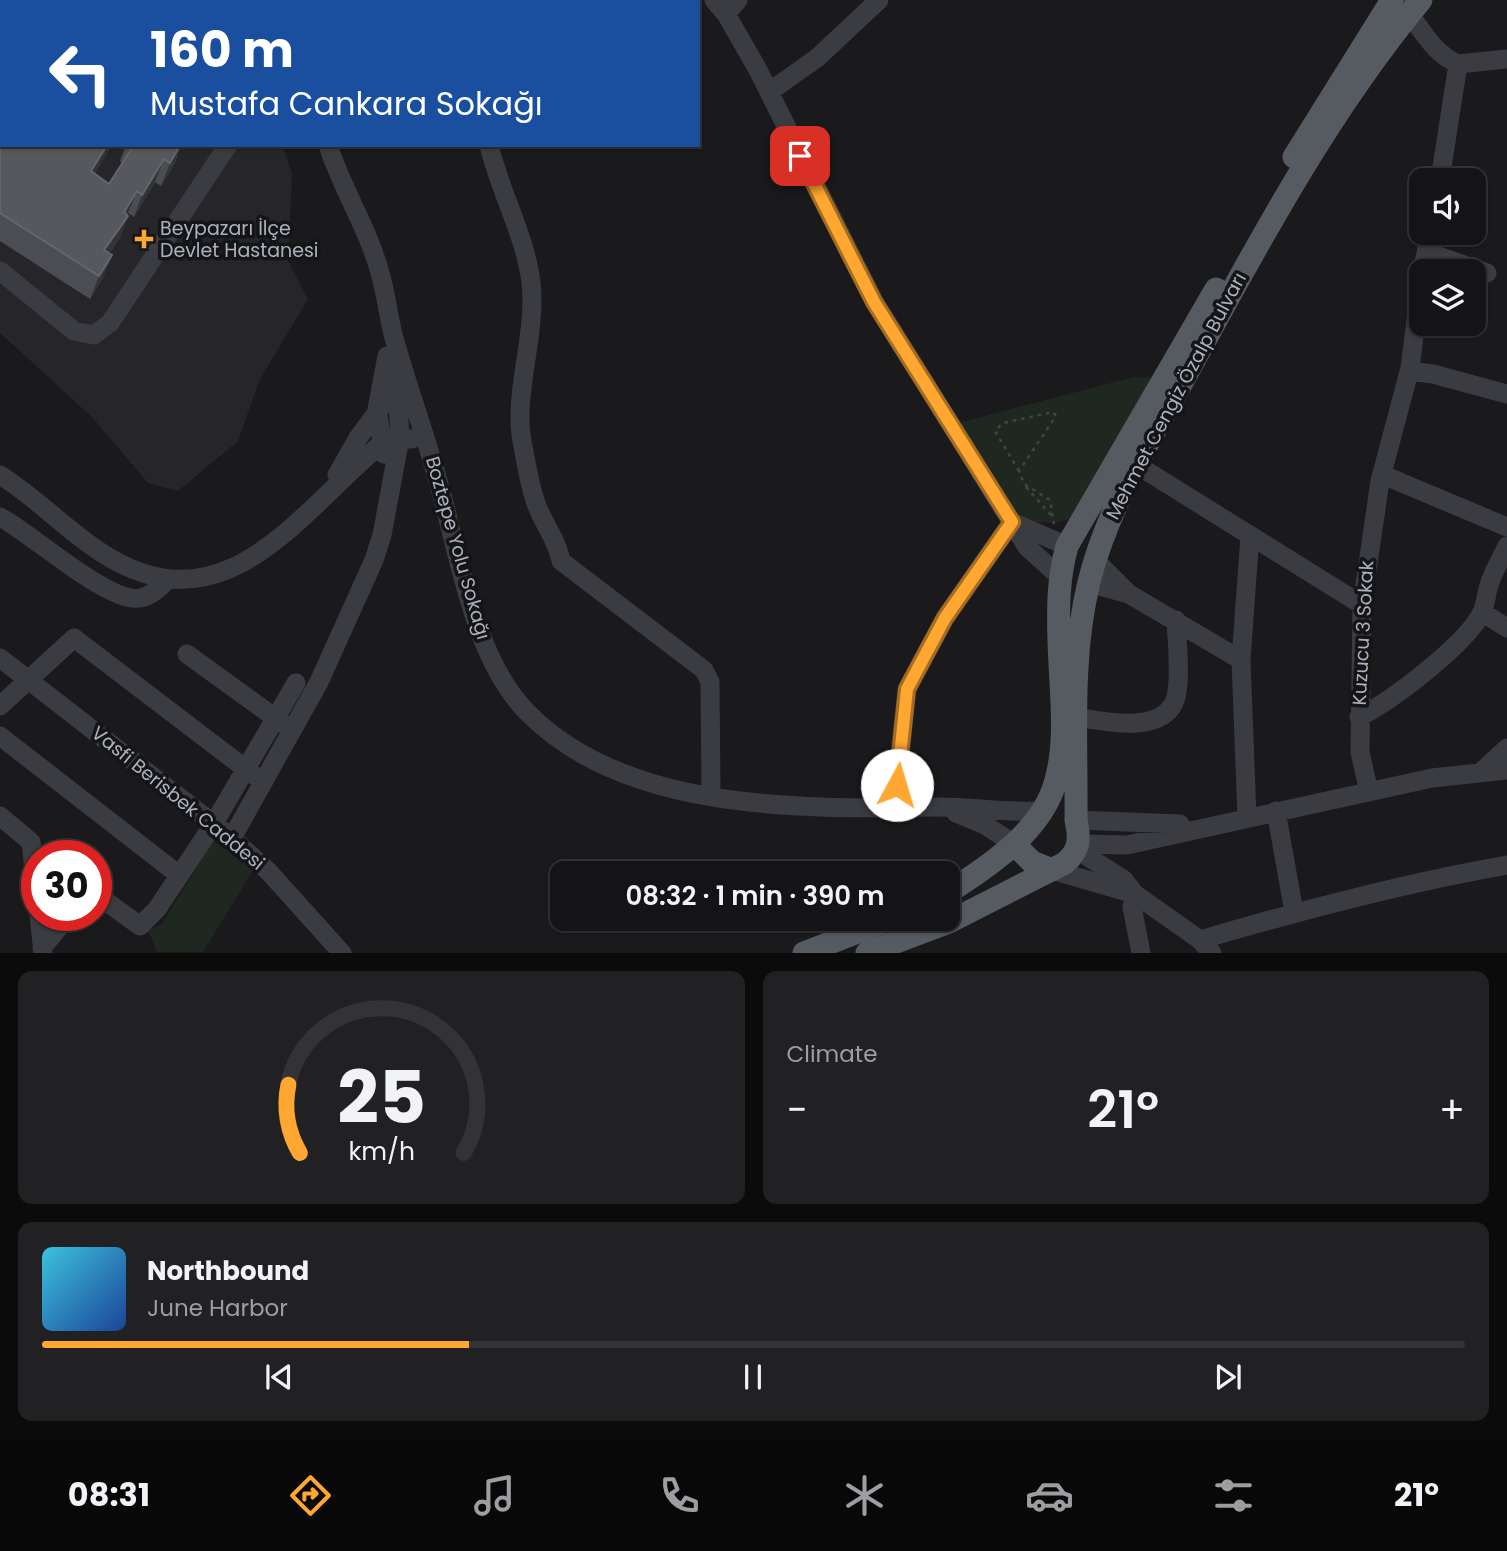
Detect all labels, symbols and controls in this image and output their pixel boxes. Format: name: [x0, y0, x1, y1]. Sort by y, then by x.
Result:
text: 160 m: [150, 16, 294, 84]
icon: left: [35, 28, 126, 119]
text: Mustafa Cankara Sokağı: [150, 81, 543, 126]
pin: [770, 126, 830, 186]
icon: arrive: [781, 137, 819, 175]
map controls: [1409, 168, 1486, 336]
button: sound: [1409, 168, 1486, 245]
place label: Beypazarı İlçe Devlet Hastanesi: [160, 215, 319, 264]
marker: Beypazarı İlçe Devlet Hastanesi: [134, 229, 154, 249]
button: layers: [1409, 259, 1486, 336]
street label: Mehmet Cengiz Özalp Bulvarı: [1099, 268, 1253, 524]
street label: Boztepe Yolu Sokağı: [419, 453, 497, 643]
street label: Kuzucu 3 Sokak: [1346, 560, 1380, 706]
street label: Vasfi Berisbek Caddesi: [86, 720, 270, 876]
position arrow: [860, 748, 934, 822]
speed limit sign: 30: [21, 840, 112, 931]
text: 08:32 · 1 min · 390 m: [626, 878, 885, 914]
text: Climate: [787, 1038, 877, 1070]
text: 25: [337, 1048, 426, 1149]
text: 21°: [1087, 1073, 1159, 1146]
text: −: [787, 1083, 807, 1136]
text: +: [1439, 1083, 1465, 1136]
text: km/h: [348, 1134, 415, 1169]
text: Northbound: [147, 1253, 309, 1289]
text: June Harbor: [147, 1292, 288, 1324]
icon: previous: [260, 1358, 298, 1396]
icon: pause: [734, 1358, 772, 1396]
icon: next: [1209, 1358, 1247, 1396]
icon: directions: [286, 1471, 335, 1520]
icon: music: [470, 1471, 519, 1520]
icon: phone: [655, 1471, 704, 1520]
icon: climate: [840, 1471, 889, 1520]
icon: car: [1025, 1471, 1074, 1520]
icon: filters: [1209, 1471, 1258, 1520]
text: 08:31: [68, 1472, 150, 1517]
text: 21°: [1394, 1472, 1439, 1517]

